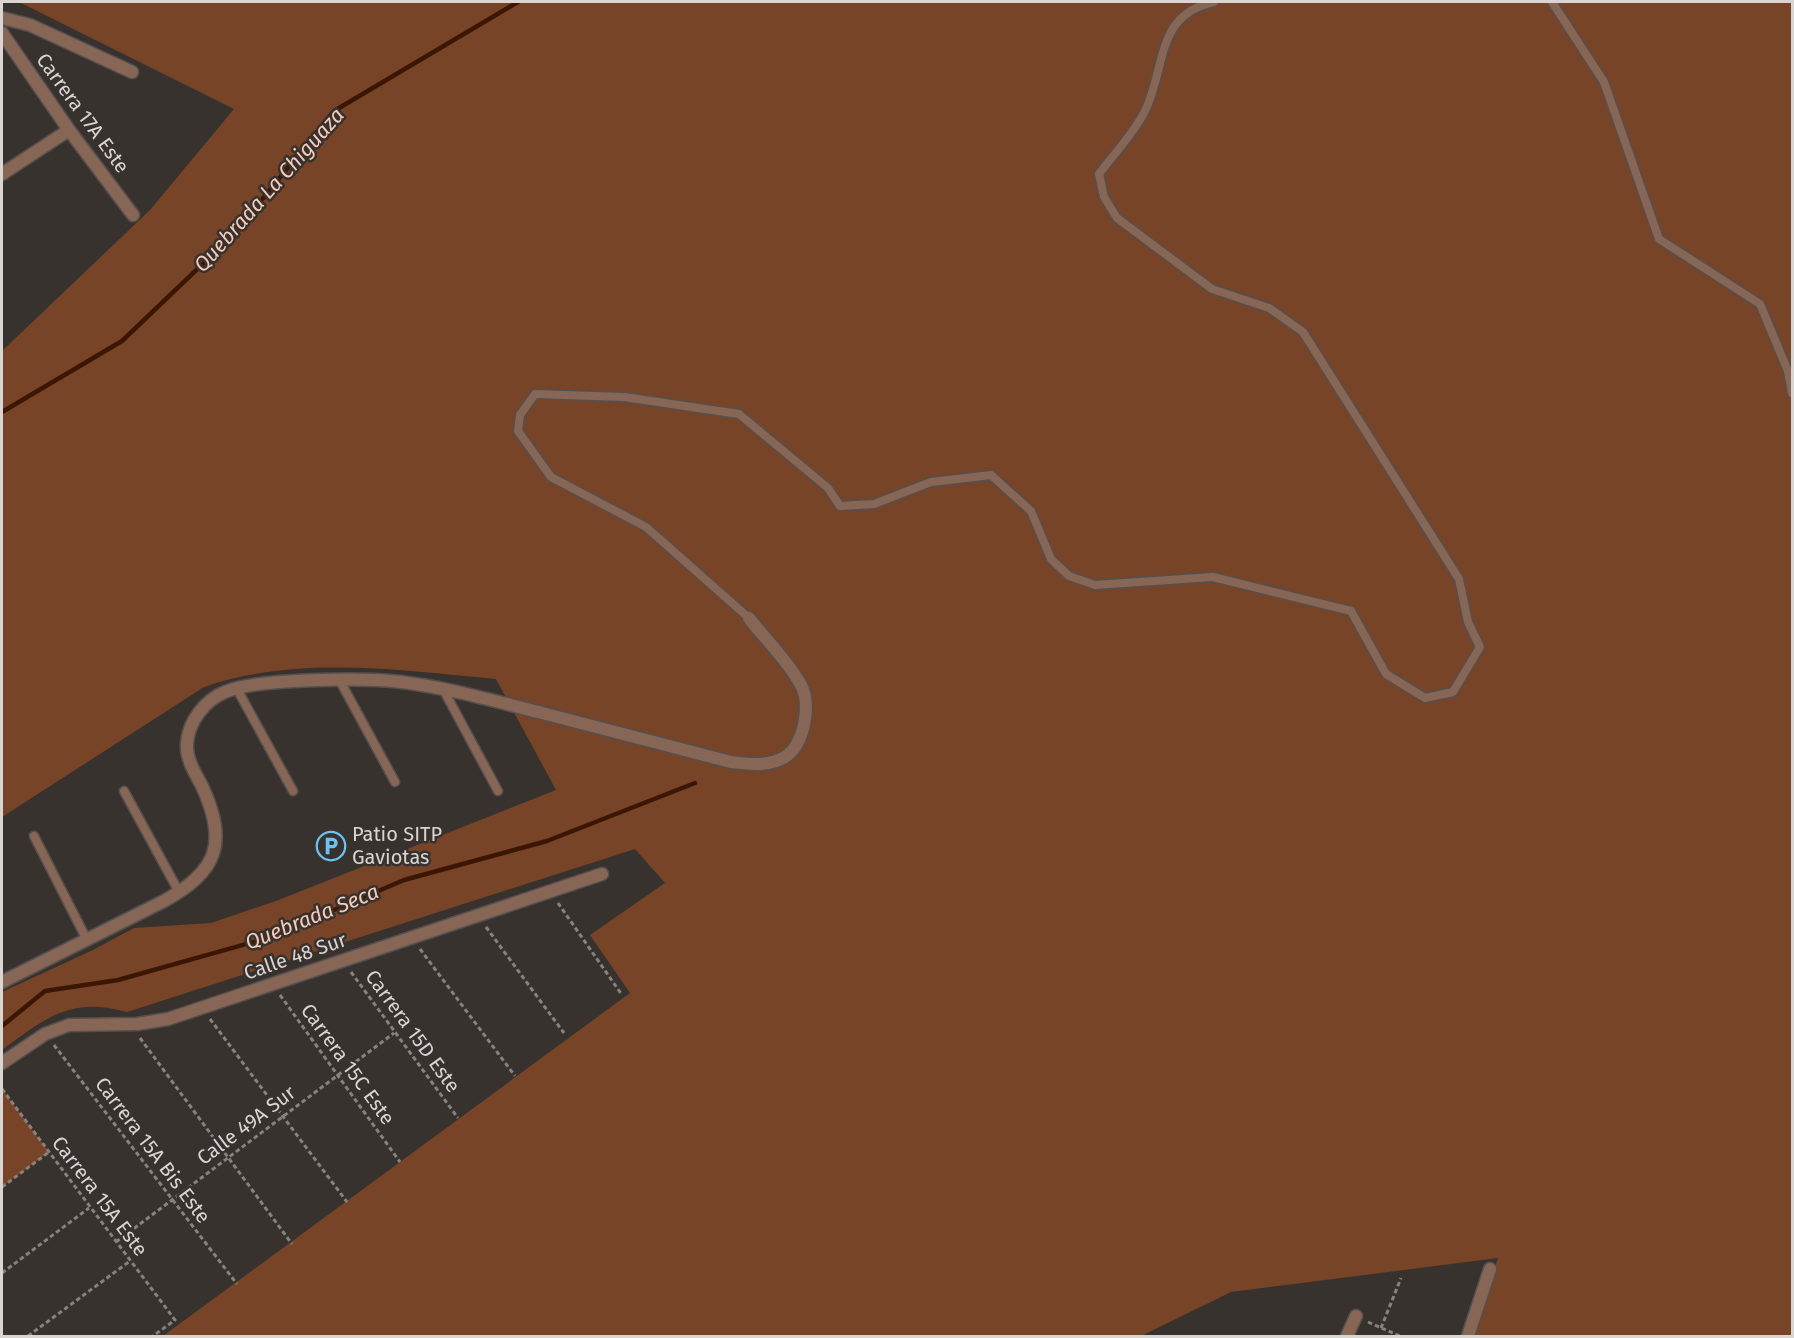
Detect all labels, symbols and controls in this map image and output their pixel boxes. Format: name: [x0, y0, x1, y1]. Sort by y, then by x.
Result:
street label: Carrera 17A Este: [31, 48, 135, 178]
water label: Quebrada La Chiguaza: [188, 102, 350, 278]
place label: Patio SITP Gaviotas: [352, 822, 442, 869]
parking icon: Patio SITP Gaviotas: [315, 830, 347, 862]
water label: Quebrada Seca: [241, 878, 383, 956]
street label: Calle 48 Sur: [241, 927, 350, 985]
street label: Carrera 15D Este: [361, 965, 465, 1097]
street label: Carrera 15C Este: [296, 999, 400, 1129]
street label: Carrera 15A Bis Este: [90, 1072, 216, 1228]
street label: Calle 49A Sur: [192, 1080, 300, 1170]
street label: Carrera 15A Este: [47, 1131, 153, 1261]

